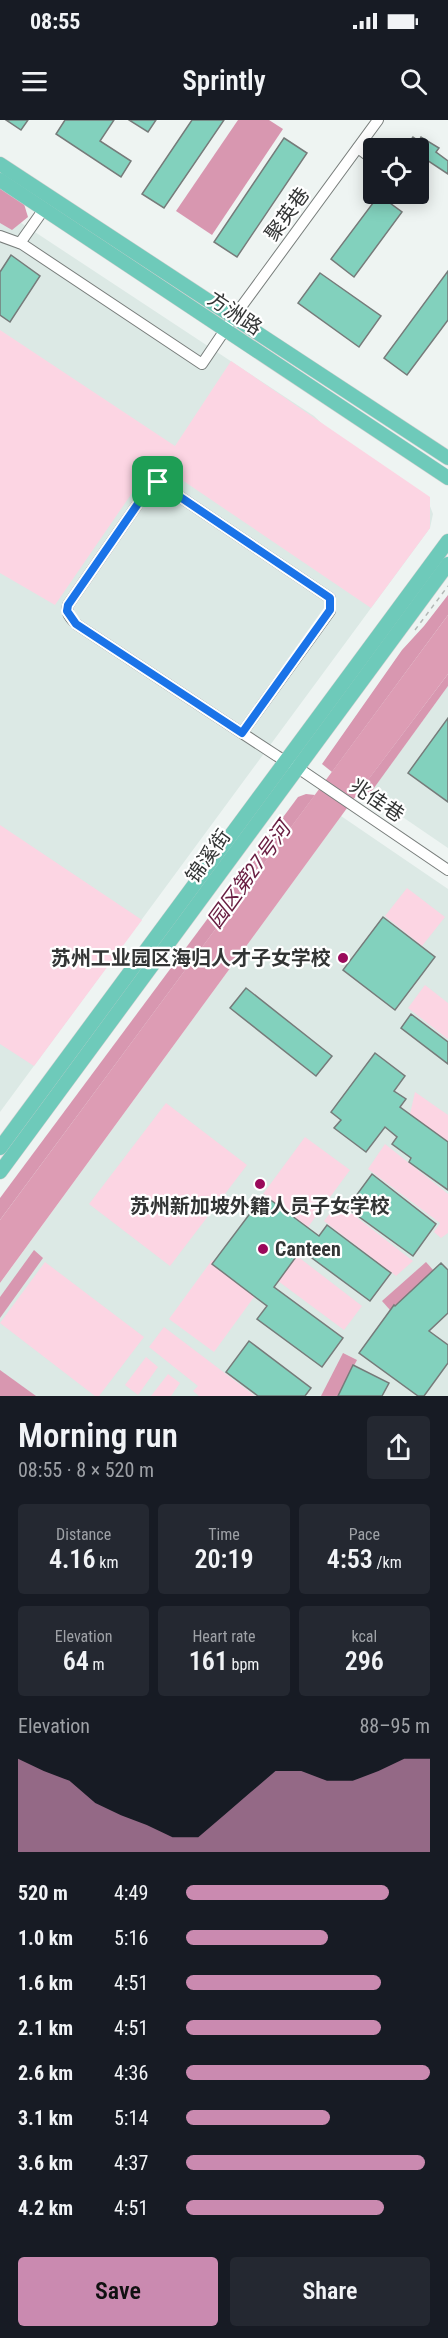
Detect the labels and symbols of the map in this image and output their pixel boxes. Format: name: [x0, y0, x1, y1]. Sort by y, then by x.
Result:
street label: 聚英巷: [260, 183, 314, 245]
street label: 方洲路: [203, 286, 267, 340]
pin: [132, 456, 183, 507]
street label: 兆佳巷: [345, 773, 409, 827]
water label: 园区第27号河: [203, 814, 298, 933]
street label: 锦溪街: [181, 825, 235, 887]
place label: 苏州工业园区海归人才子女学校: [51, 946, 331, 970]
marker: 苏州工业园区海归人才子女学校: [336, 951, 350, 965]
marker: 苏州新加坡外籍人员子女学校: [253, 1177, 267, 1191]
place label: 苏州新加坡外籍人员子女学校: [130, 1194, 390, 1218]
place label: Canteen: [275, 1237, 341, 1261]
marker: Canteen: [256, 1242, 270, 1256]

